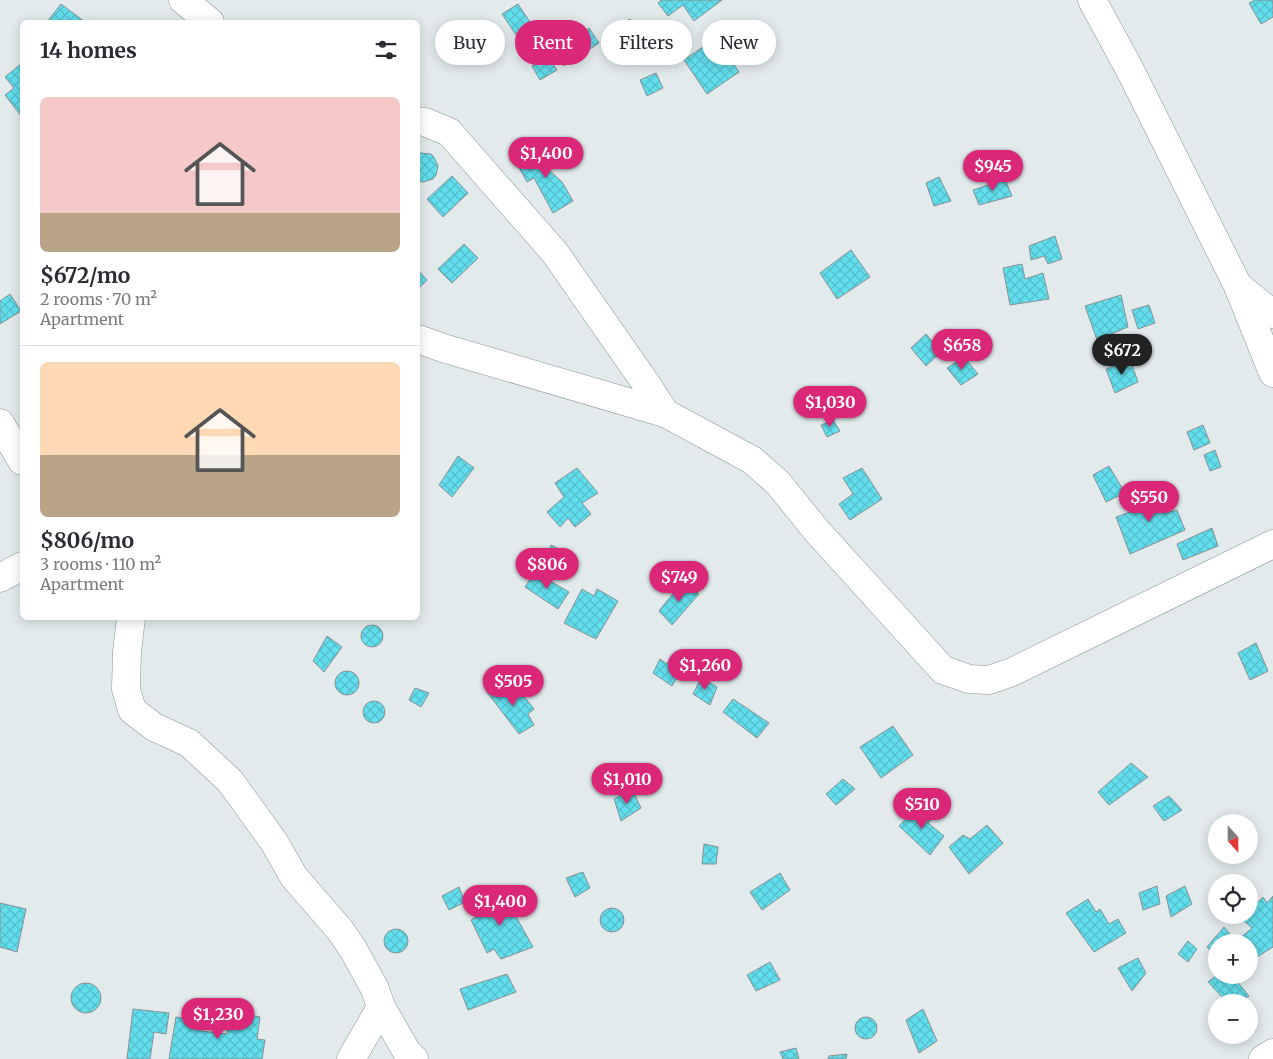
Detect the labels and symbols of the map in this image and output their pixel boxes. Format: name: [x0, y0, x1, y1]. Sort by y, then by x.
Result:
pin: $1,400: [505, 136, 587, 179]
pin: $945: [963, 150, 1023, 192]
pin: $658: [932, 328, 992, 371]
pin: $672: [1092, 334, 1152, 376]
pin: $1,030: [789, 386, 871, 428]
pin: $550: [1119, 480, 1179, 523]
pin: $806: [517, 548, 577, 590]
pin: $749: [649, 560, 709, 603]
pin: $1,260: [664, 648, 746, 691]
pin: $505: [483, 664, 543, 707]
pin: $1,010: [586, 762, 668, 805]
pin: $510: [892, 788, 952, 830]
north arrow: [1208, 814, 1258, 864]
pin: $1,400: [459, 884, 541, 927]
pin: $1,230: [177, 998, 259, 1040]

